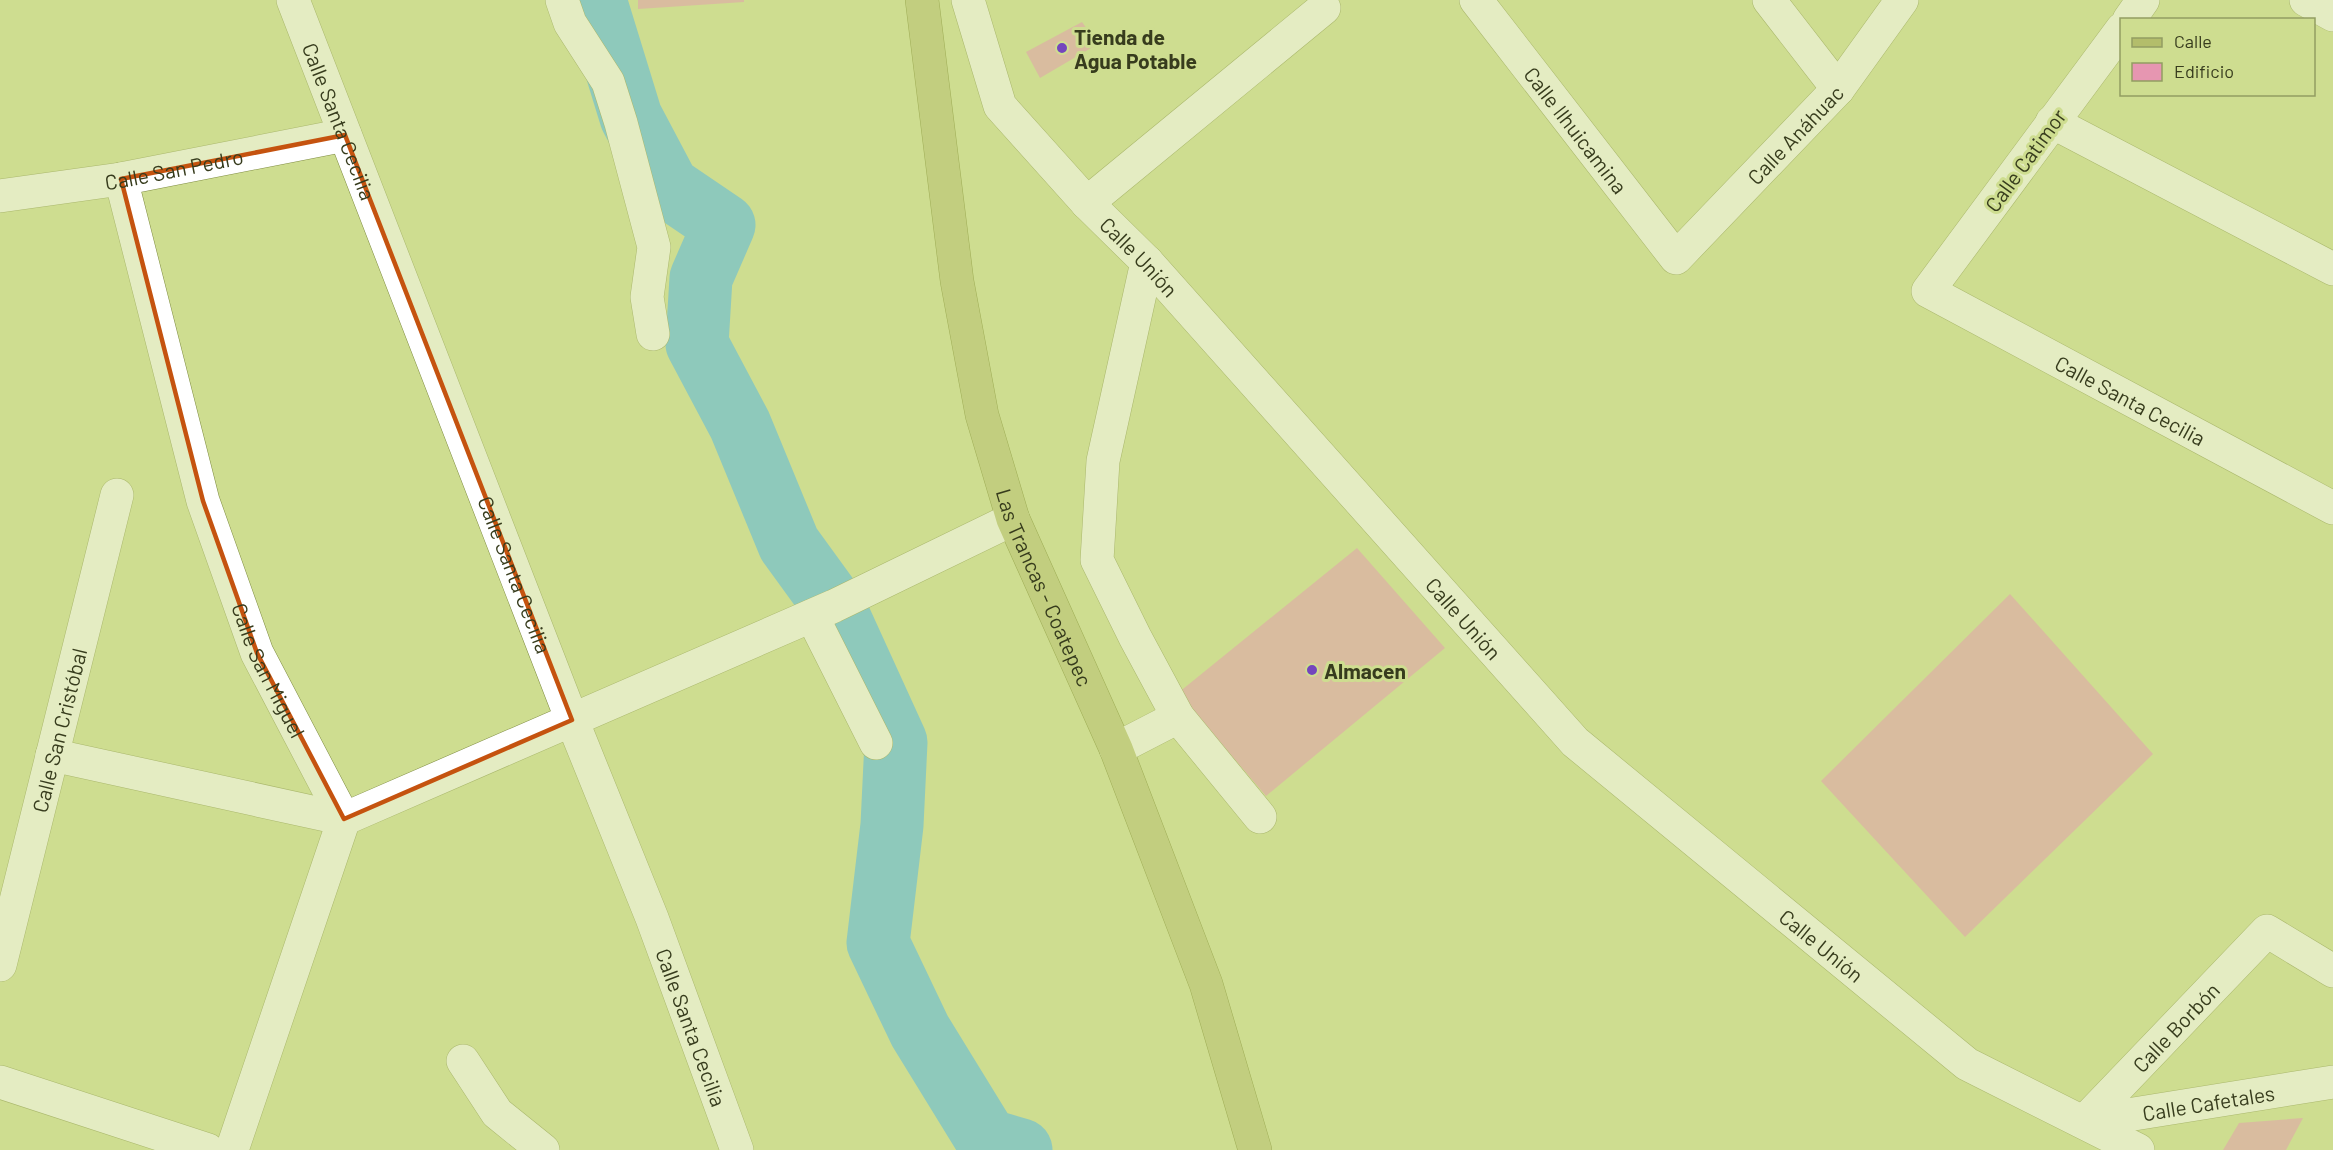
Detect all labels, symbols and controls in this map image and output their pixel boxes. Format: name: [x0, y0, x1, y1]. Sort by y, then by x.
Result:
legend: [2120, 18, 2315, 96]
place label: Tienda de Agua Potable: [1074, 24, 1197, 73]
text: Calle: [2174, 30, 2212, 52]
street label: Calle Santa Cecilia: [298, 39, 382, 203]
marker: Tienda de Agua Potable: [1055, 41, 1069, 55]
text: Edificio: [2174, 60, 2234, 82]
street label: Calle Ilhuicamina: [1520, 61, 1633, 198]
street label: Calle Anáhuac: [1742, 79, 1848, 189]
street label: Calle Catimor: [1979, 103, 2071, 216]
street label: Calle San Pedro: [103, 143, 245, 194]
street label: Calle Unión: [1096, 211, 1184, 301]
street label: Calle Santa Cecilia: [2051, 349, 2210, 450]
street label: Las Trancas - Coatepec: [992, 485, 1099, 690]
street label: Calle Santa Cecilia: [474, 492, 557, 657]
street label: Calle Unión: [1421, 572, 1507, 664]
street label: Calle San Miguel: [228, 599, 311, 741]
street label: Calle San Cristóbal: [26, 645, 91, 815]
place label: Almacen: [1324, 658, 1406, 683]
marker: Almacen: [1305, 663, 1319, 677]
street label: Calle Unión: [1775, 903, 1869, 987]
street label: Calle Santa Cecilia: [652, 945, 732, 1110]
street label: Calle Borbón: [2127, 977, 2224, 1077]
street label: Calle Cafetales: [2140, 1079, 2276, 1125]

